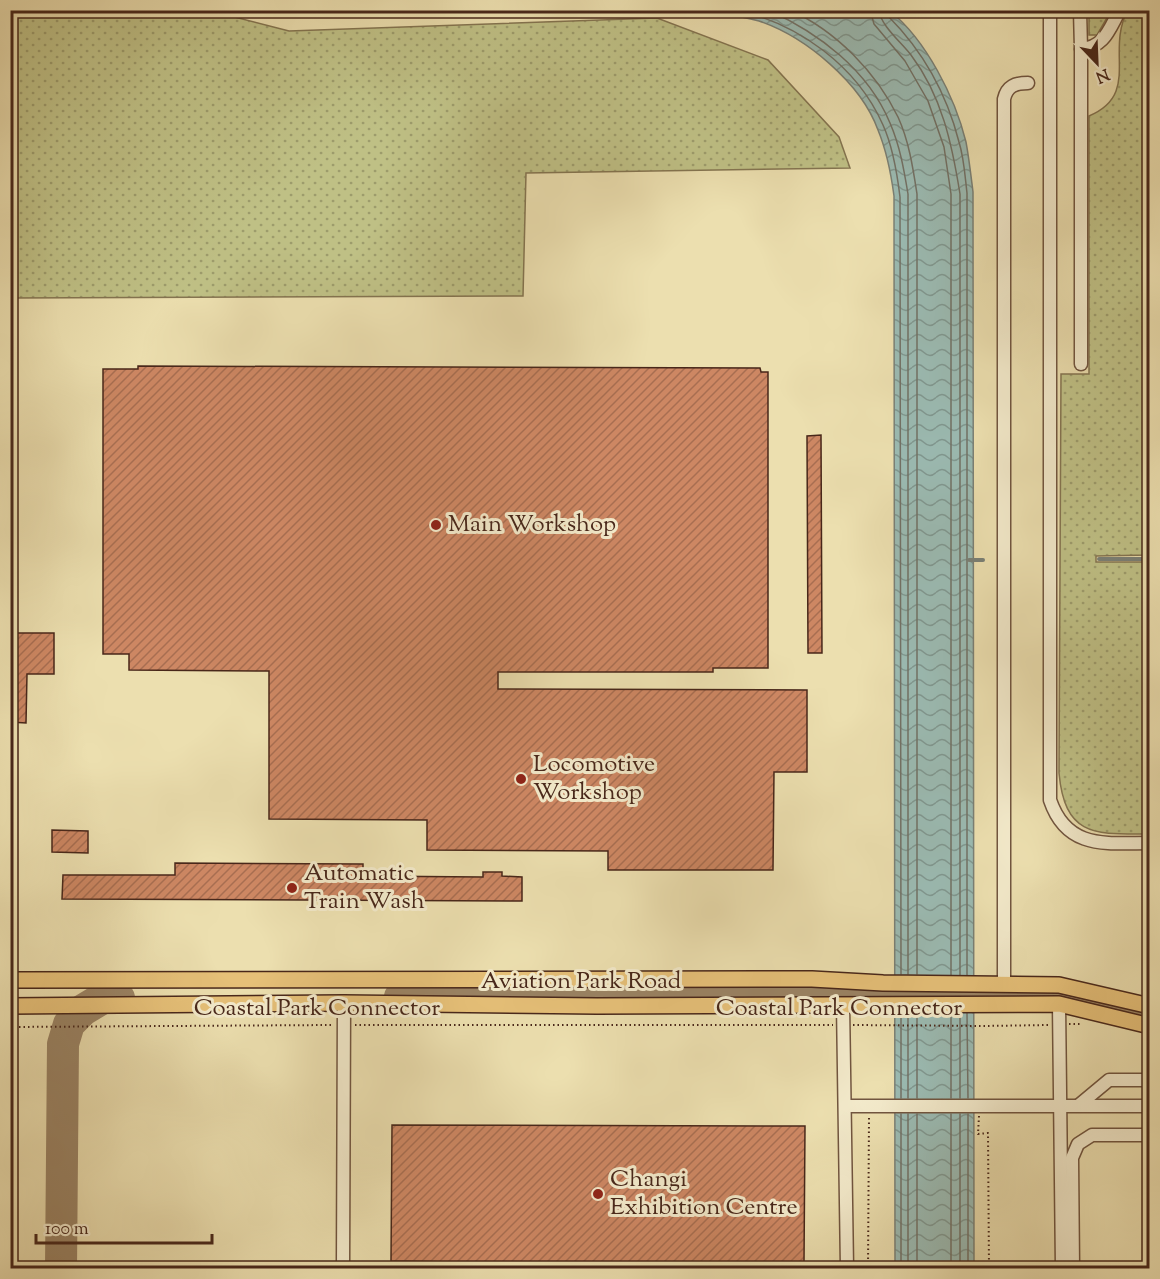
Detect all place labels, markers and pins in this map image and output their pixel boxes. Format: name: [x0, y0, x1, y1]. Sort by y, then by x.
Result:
place label: Main Workshop: [448, 508, 616, 542]
marker: Main Workshop: [429, 518, 443, 532]
place label: Locomotive Workshop: [533, 748, 655, 810]
marker: Locomotive Workshop: [514, 772, 528, 786]
place label: Automatic Train Wash: [304, 857, 425, 919]
marker: Automatic Train Wash: [285, 881, 299, 895]
place label: Changi Exhibition Centre: [610, 1163, 798, 1225]
marker: Changi Exhibition Centre: [591, 1187, 605, 1201]

